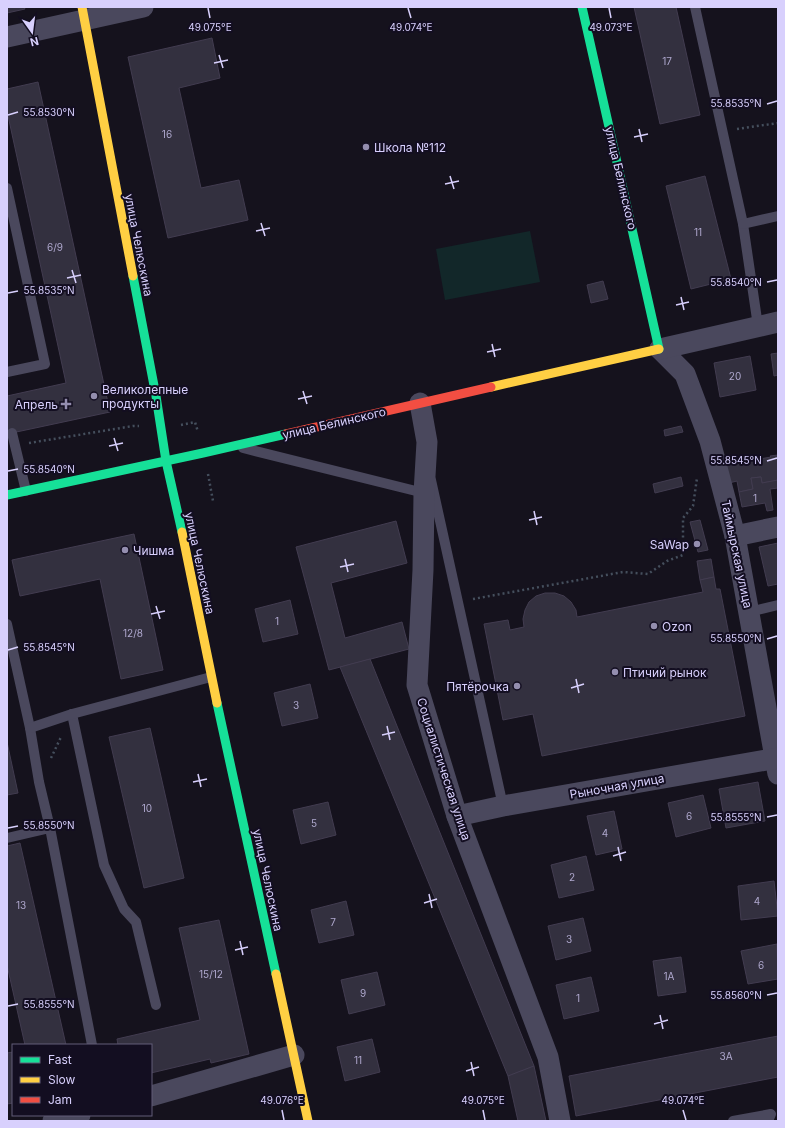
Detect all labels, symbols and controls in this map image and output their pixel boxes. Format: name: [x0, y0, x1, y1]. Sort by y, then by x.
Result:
north arrow: [12, 12, 52, 52]
text: 49.075°E: [188, 21, 232, 33]
text: 49.074°E: [389, 21, 433, 33]
text: 49.073°E: [589, 21, 633, 33]
text: N: [29, 34, 40, 50]
house number: 17: [662, 55, 672, 67]
text: 55.8535°N: [710, 97, 762, 109]
text: 55.8530°N: [23, 106, 75, 118]
street label: улица Белинского: [602, 125, 640, 231]
house number: 16: [162, 128, 172, 140]
place label: Школа №112: [374, 140, 446, 155]
marker: Школа №112: [361, 142, 371, 152]
street label: улица Челюскина: [122, 192, 156, 298]
house number: 11: [694, 226, 702, 238]
house number: 6/9: [47, 241, 63, 253]
text: 55.8540°N: [710, 276, 762, 288]
text: 55.8535°N: [23, 284, 75, 296]
house number: 20: [729, 370, 741, 382]
place label: Великолепные продукты: [102, 382, 188, 411]
marker: Великолепные продукты: [89, 391, 99, 401]
place label: Апрель: [15, 397, 58, 412]
marker: Апрель: [61, 399, 71, 409]
street label: улица Белинского: [281, 404, 387, 442]
text: 55.8545°N: [710, 454, 762, 466]
text: 55.8540°N: [23, 463, 75, 475]
house number: 1: [753, 492, 757, 504]
street label: Таймырская улица: [718, 498, 756, 610]
street label: улица Челюскина: [182, 510, 218, 616]
place label: SaWap: [650, 537, 689, 552]
marker: SaWap: [692, 539, 702, 549]
place label: Чишма: [133, 543, 174, 558]
marker: Чишма: [120, 545, 130, 555]
house number: 1: [275, 615, 279, 627]
place label: Ozon: [662, 619, 692, 634]
marker: Ozon: [649, 621, 659, 631]
house number: 12/8: [123, 627, 143, 639]
text: 55.8550°N: [710, 632, 762, 644]
text: 55.8545°N: [23, 641, 75, 653]
place label: Птичий рынок: [623, 665, 707, 680]
marker: Птичий рынок: [610, 667, 620, 677]
place label: Пятёрочка: [446, 679, 509, 694]
marker: Пятёрочка: [512, 681, 522, 691]
street label: Социалистическая улица: [414, 696, 474, 842]
house number: 3: [293, 699, 299, 711]
street label: Рыночная улица: [569, 770, 665, 802]
house number: 10: [142, 802, 152, 814]
house number: 6: [686, 810, 692, 822]
text: 55.8555°N: [710, 811, 762, 823]
house number: 5: [311, 817, 317, 829]
text: 55.8550°N: [23, 819, 75, 831]
street label: улица Челюскина: [250, 827, 286, 933]
house number: 4: [602, 827, 608, 839]
house number: 2: [569, 871, 575, 883]
house number: 4: [754, 895, 760, 907]
house number: 13: [16, 899, 26, 911]
house number: 7: [330, 916, 336, 928]
house number: 3: [566, 933, 572, 945]
house number: 6: [758, 959, 764, 971]
house number: 15/12: [199, 968, 223, 980]
house number: 1А: [664, 970, 675, 982]
house number: 9: [360, 987, 366, 999]
text: 55.8560°N: [710, 989, 762, 1001]
house number: 1: [576, 992, 580, 1004]
text: 55.8555°N: [23, 998, 75, 1010]
legend: [12, 1044, 152, 1116]
house number: 3А: [719, 1050, 733, 1062]
text: Fast: [48, 1052, 72, 1067]
house number: 11: [354, 1054, 362, 1066]
text: Slow: [48, 1072, 76, 1087]
text: Jam: [48, 1092, 72, 1107]
text: 49.076°E: [260, 1094, 304, 1106]
text: 49.075°E: [461, 1094, 505, 1106]
text: 49.074°E: [661, 1094, 705, 1106]

